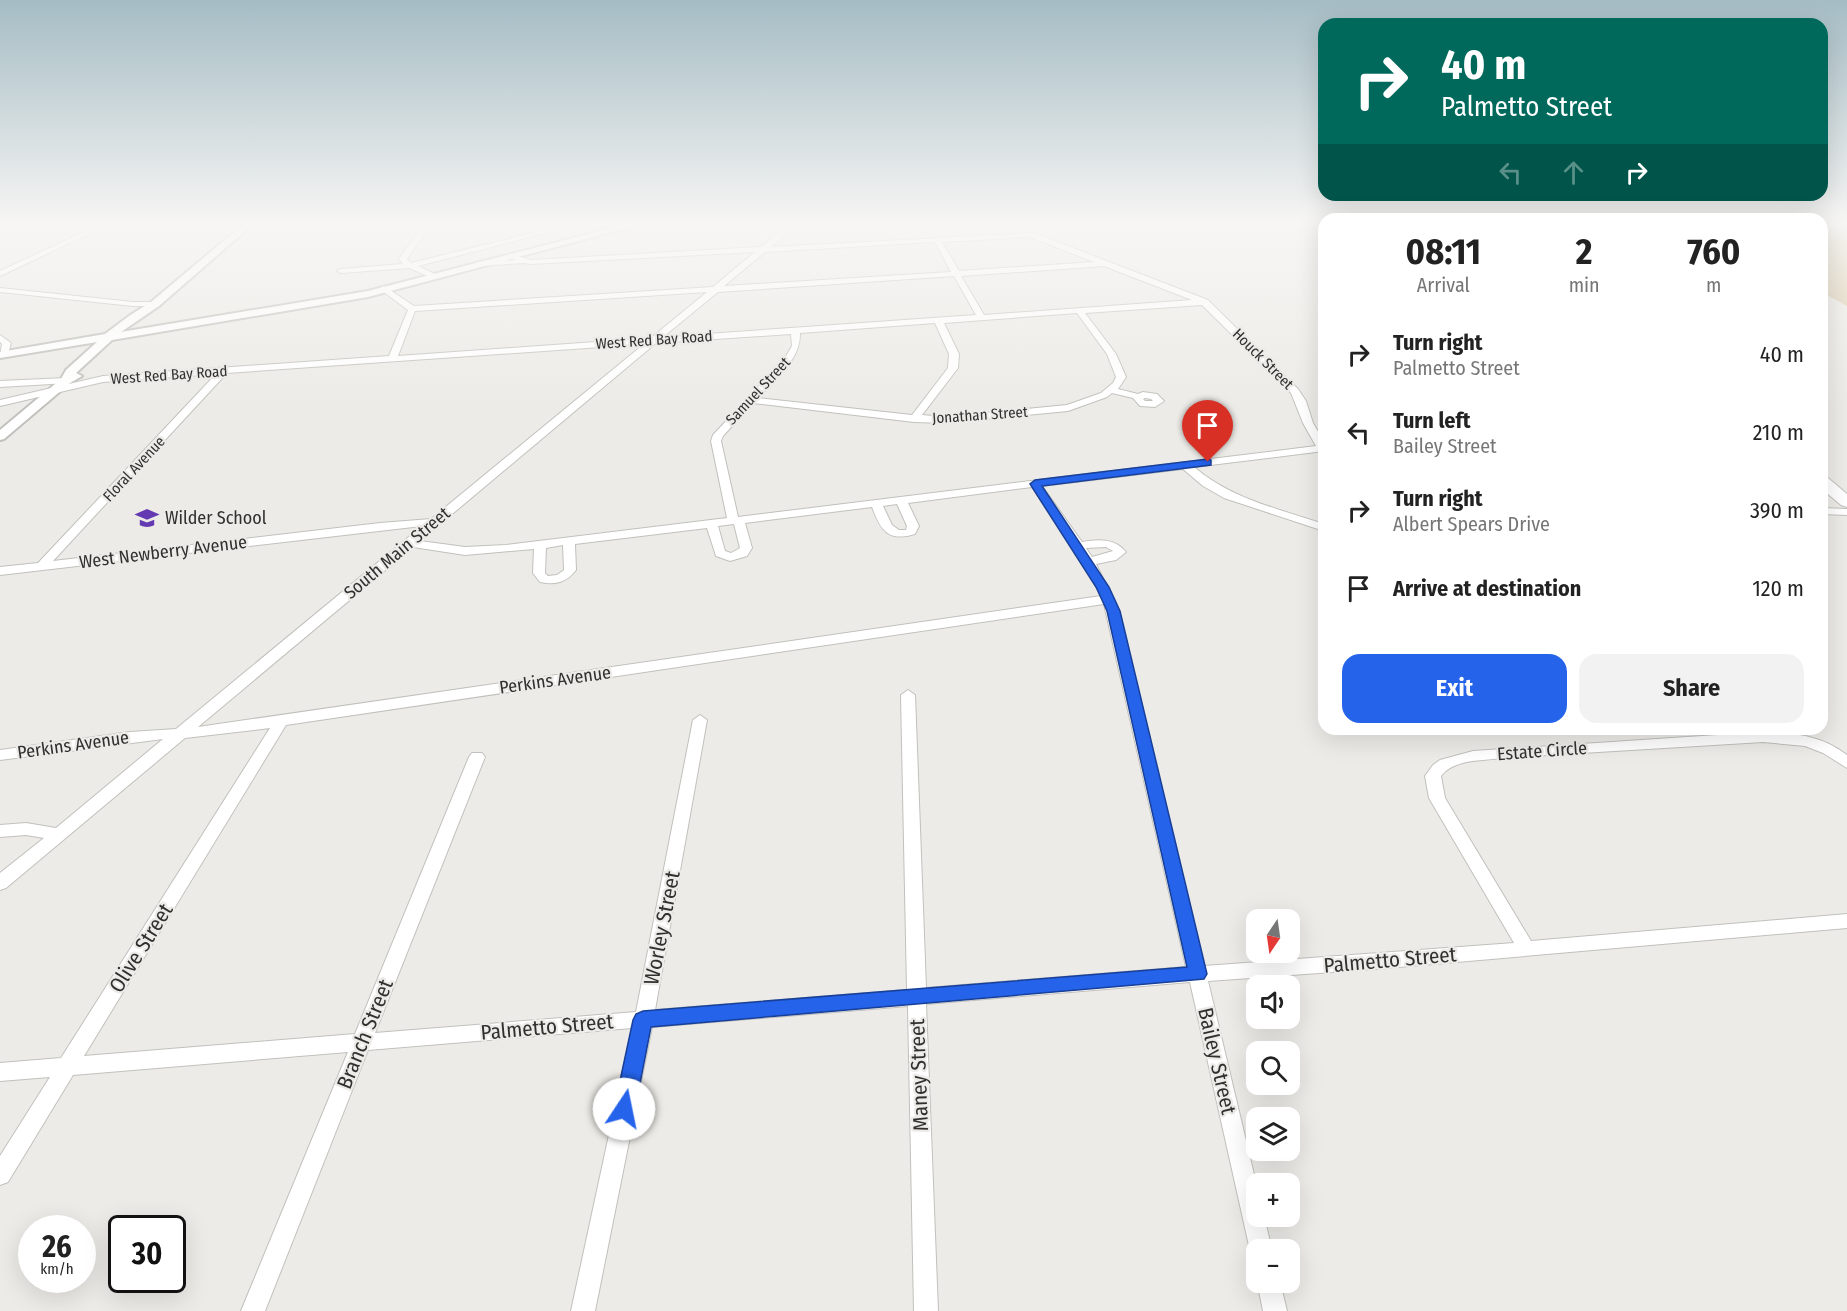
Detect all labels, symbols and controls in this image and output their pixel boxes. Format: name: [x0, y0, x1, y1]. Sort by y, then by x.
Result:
text: 40 m: [1441, 40, 1526, 90]
icon: right: [1342, 42, 1420, 120]
text: Palmetto Street: [1441, 91, 1612, 123]
icon: left: [1494, 156, 1527, 189]
icon: ahead: [1557, 156, 1590, 189]
icon: right: [1620, 156, 1653, 189]
text: 08:11: [1406, 230, 1481, 274]
text: 2: [1576, 230, 1592, 274]
text: 760: [1687, 230, 1740, 274]
text: Arrival: [1417, 273, 1470, 297]
text: min: [1569, 273, 1600, 297]
text: m: [1706, 273, 1721, 297]
street label: Houck Street: [1229, 325, 1297, 393]
street label: West Red Bay Road: [595, 327, 713, 353]
text: Turn right: [1393, 329, 1482, 356]
icon: right: [1342, 338, 1375, 371]
text: 40 m: [1760, 341, 1804, 368]
street label: Samuel Street: [722, 353, 794, 429]
text: Palmetto Street: [1393, 356, 1520, 380]
street label: West Red Bay Road: [110, 362, 228, 388]
pin: [1182, 400, 1233, 462]
street label: Jonathan Street: [932, 403, 1028, 427]
text: Turn left: [1393, 407, 1471, 434]
icon: arrive: [1191, 409, 1224, 442]
icon: left: [1342, 416, 1375, 449]
text: 210 m: [1753, 419, 1804, 446]
street label: Floral Avenue: [99, 433, 169, 505]
text: Bailey Street: [1393, 434, 1497, 458]
text: Turn right: [1393, 485, 1482, 512]
icon: right: [1342, 494, 1375, 527]
text: 390 m: [1750, 497, 1804, 524]
street label: South Main Street: [340, 502, 455, 604]
school or university icon: Wilder School: [134, 505, 160, 531]
place label: Wilder School: [165, 507, 267, 529]
text: Albert Spears Drive: [1393, 512, 1550, 536]
street label: West Newberry Avenue: [78, 531, 248, 573]
icon: arrive: [1342, 572, 1375, 605]
text: Arrive at destination: [1393, 575, 1581, 602]
text: 120 m: [1752, 575, 1804, 602]
button: Exit: [1342, 654, 1567, 723]
button: Share: [1579, 654, 1804, 723]
street label: Perkins Avenue: [498, 661, 612, 699]
street label: Perkins Avenue: [16, 726, 130, 764]
street label: Estate Circle: [1496, 737, 1588, 765]
street label: Worley Street: [638, 869, 686, 987]
street label: Olive Street: [103, 898, 179, 997]
north arrow: [1246, 909, 1300, 963]
map controls: [1246, 909, 1300, 1293]
street label: Palmetto Street: [1323, 941, 1458, 979]
street label: Branch Street: [331, 975, 399, 1093]
button: sound: [1246, 975, 1300, 1029]
street label: Bailey Street: [1192, 1005, 1242, 1117]
street label: Palmetto Street: [480, 1008, 615, 1046]
street label: Maney Street: [904, 1018, 934, 1132]
button: search: [1246, 1041, 1300, 1095]
position arrow: [592, 1077, 656, 1141]
button: layers: [1246, 1107, 1300, 1161]
button: +: [1246, 1173, 1300, 1227]
speed limit sign: 30: [108, 1215, 186, 1293]
text: 26: [42, 1229, 72, 1265]
button: −: [1246, 1239, 1300, 1293]
text: km/h: [40, 1260, 74, 1278]

